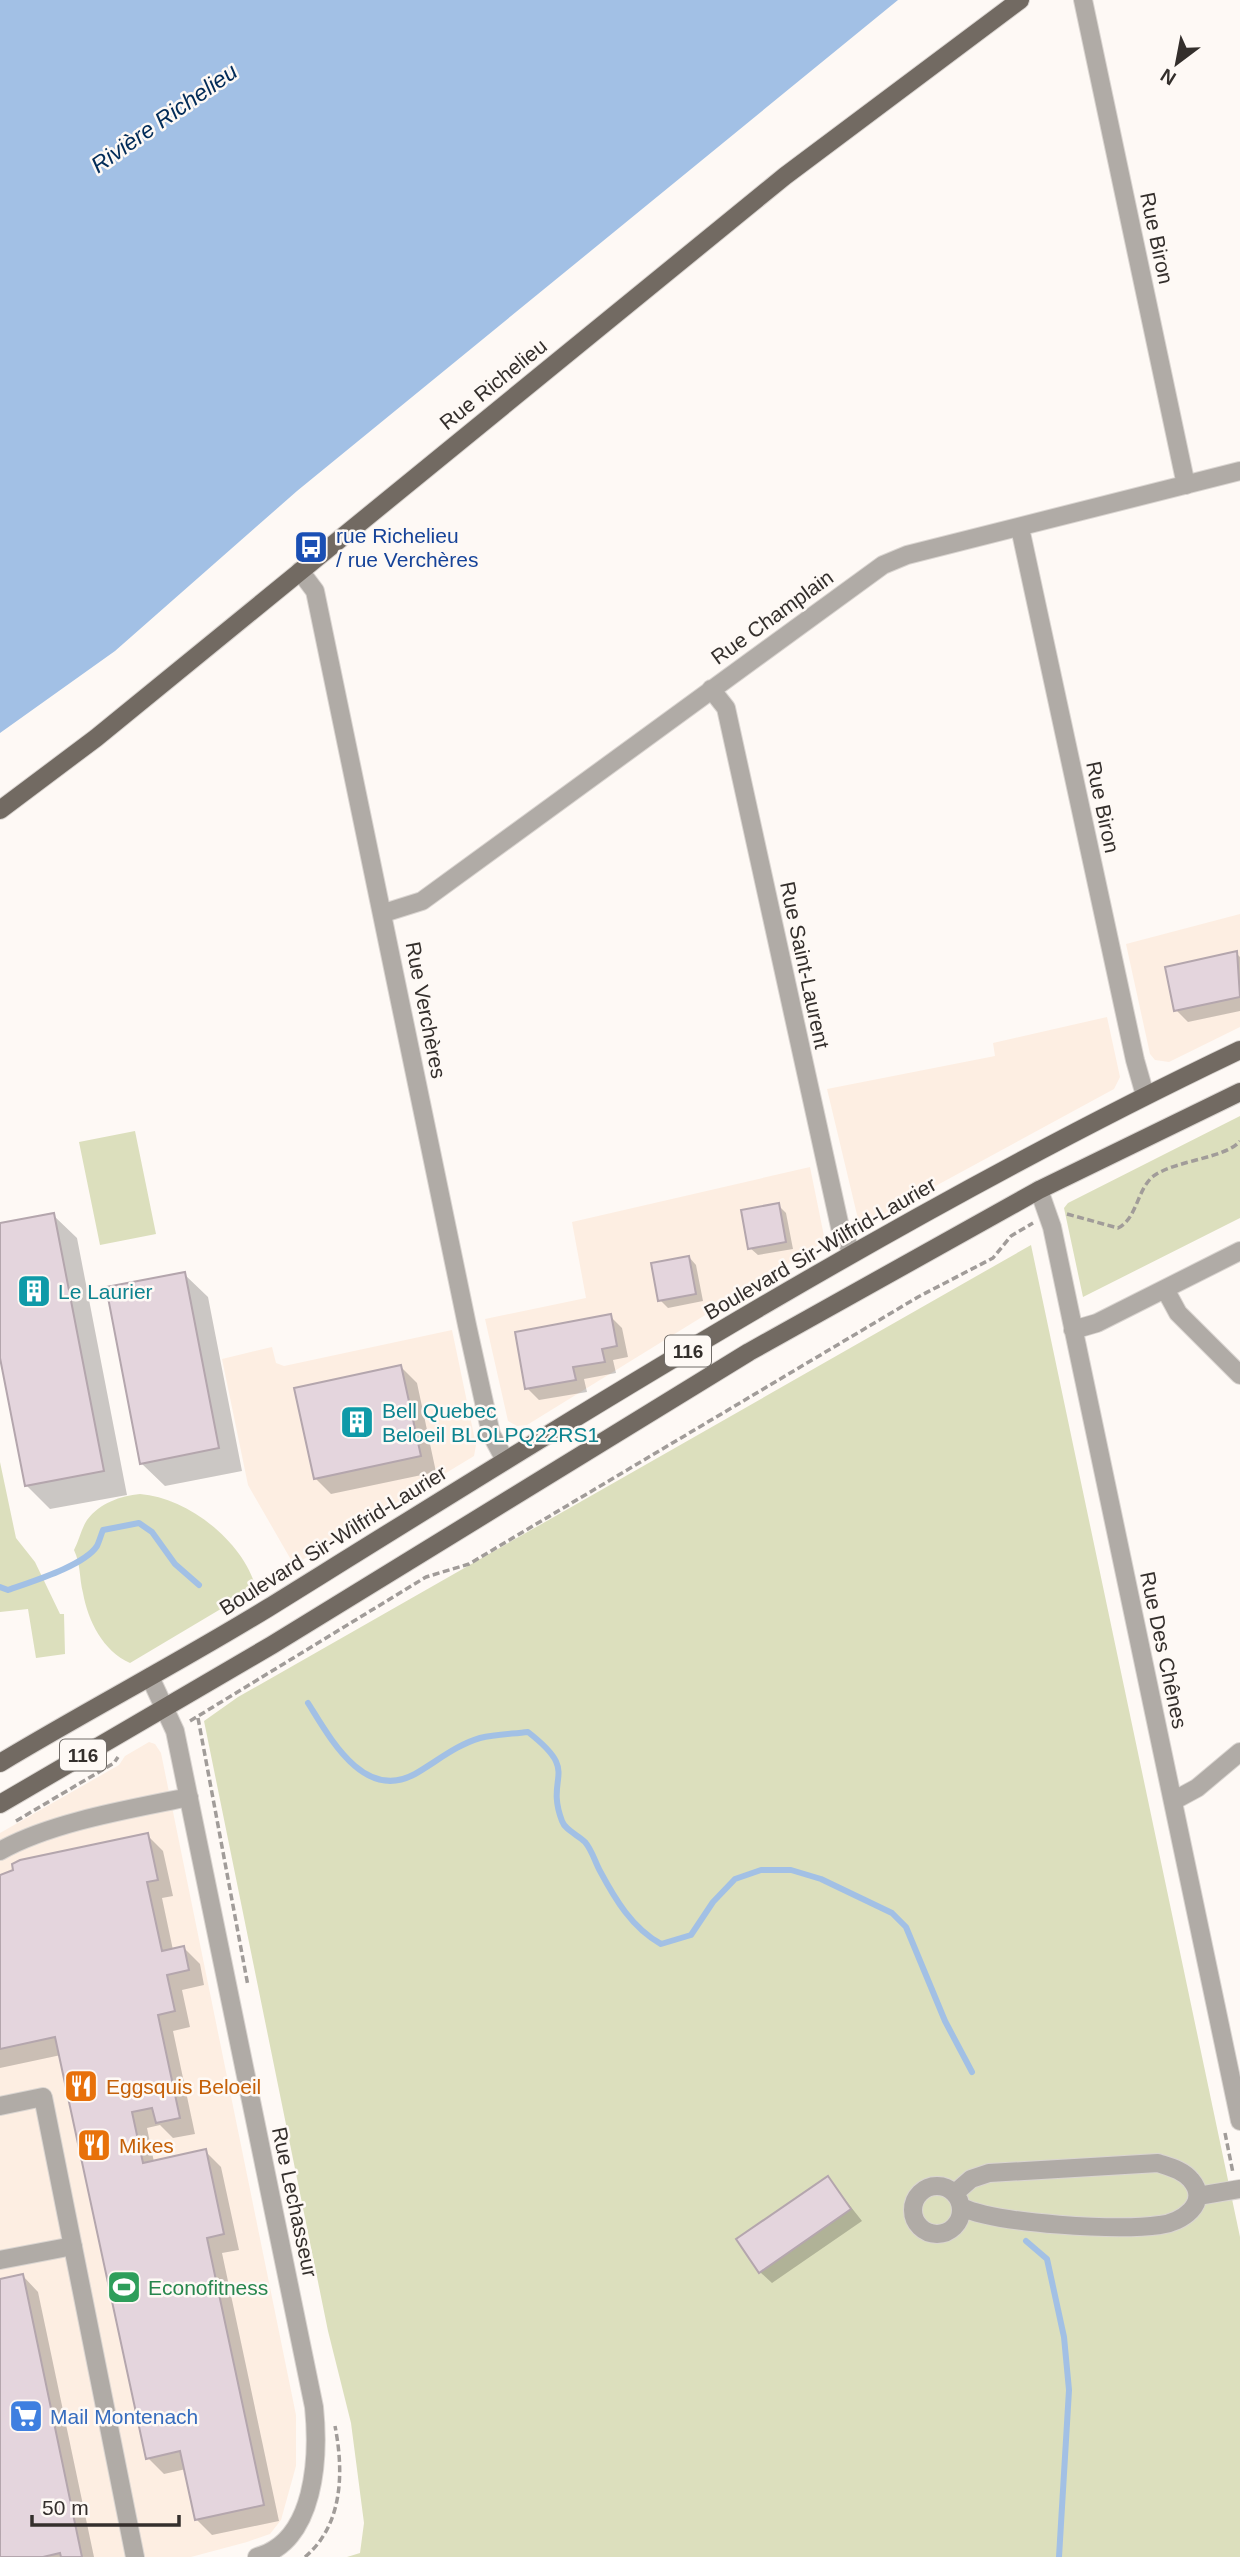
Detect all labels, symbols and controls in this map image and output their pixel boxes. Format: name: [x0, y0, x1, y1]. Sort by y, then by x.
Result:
north arrow: [1142, 28, 1212, 98]
water label: Rivière Richelieu: [86, 58, 242, 178]
text: N: [1157, 64, 1180, 90]
street label: Rue Biron: [1136, 190, 1178, 286]
street label: Rue Richelieu: [435, 334, 551, 434]
place label: rue Richelieu / rue Verchères: [336, 524, 478, 571]
bus stop icon: rue Richelieu / rue Verchères: [292, 528, 330, 566]
street label: Rue Champlain: [707, 565, 837, 669]
street label: Rue Biron: [1082, 759, 1124, 855]
street label: Rue Saint-Laurent: [776, 879, 834, 1051]
street label: Rue Verchères: [401, 940, 451, 1080]
street label: Boulevard Sir-Wilfrid-Laurier: [700, 1172, 940, 1324]
building icon: Le Laurier: [15, 1272, 53, 1310]
place label: Le Laurier: [58, 1280, 153, 1303]
road number: 116: [665, 1336, 711, 1366]
place label: Bell Quebec Beloeil BLOLPQ22RS1: [382, 1399, 599, 1446]
building icon: Bell Quebec Beloeil BLOLPQ22RS1: [338, 1403, 376, 1441]
street label: Boulevard Sir-Wilfrid-Laurier: [215, 1460, 451, 1620]
street label: Rue Des Chênes: [1136, 1569, 1192, 1731]
road number: 116: [60, 1740, 106, 1770]
restaurant icon: Eggsquis Beloeil: [62, 2067, 100, 2105]
place label: Eggsquis Beloeil: [106, 2075, 261, 2098]
street label: Rue Lechasseur: [268, 2125, 322, 2279]
restaurant icon: Mikes: [75, 2126, 113, 2164]
place label: Mikes: [119, 2134, 174, 2157]
sports icon: Econofitness: [105, 2268, 143, 2306]
place label: Econofitness: [148, 2276, 268, 2299]
supermarket icon: Mail Montenach: [7, 2397, 45, 2435]
place label: Mail Montenach: [50, 2405, 198, 2428]
scale bar: [32, 2484, 178, 2528]
text: 50 m: [42, 2496, 89, 2519]

